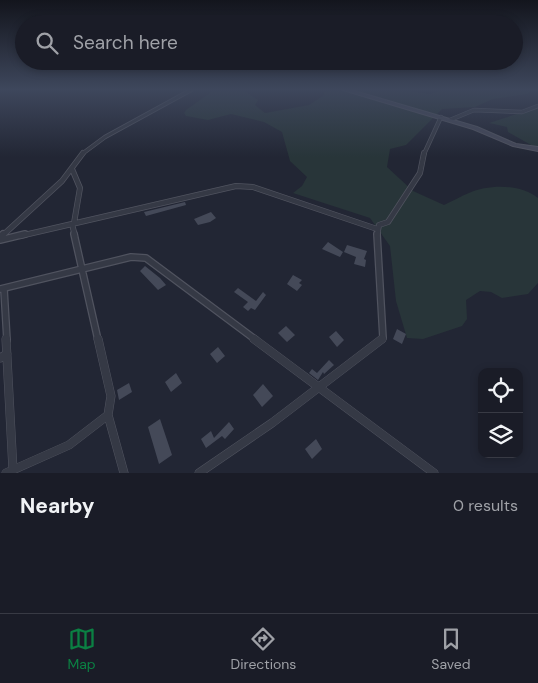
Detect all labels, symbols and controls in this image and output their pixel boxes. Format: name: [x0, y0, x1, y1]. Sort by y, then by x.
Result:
search box: [15, 15, 523, 70]
icon: search: [33, 29, 61, 57]
text: Search here: [73, 30, 178, 55]
map controls: [478, 368, 523, 458]
button: locate: [478, 368, 523, 413]
button: layers: [478, 413, 523, 458]
text: Nearby: [20, 492, 94, 520]
text: 0 results: [453, 495, 518, 516]
tab: Map: [67, 625, 96, 673]
tab: Directions: [231, 625, 296, 673]
tab: Saved: [431, 625, 471, 673]

